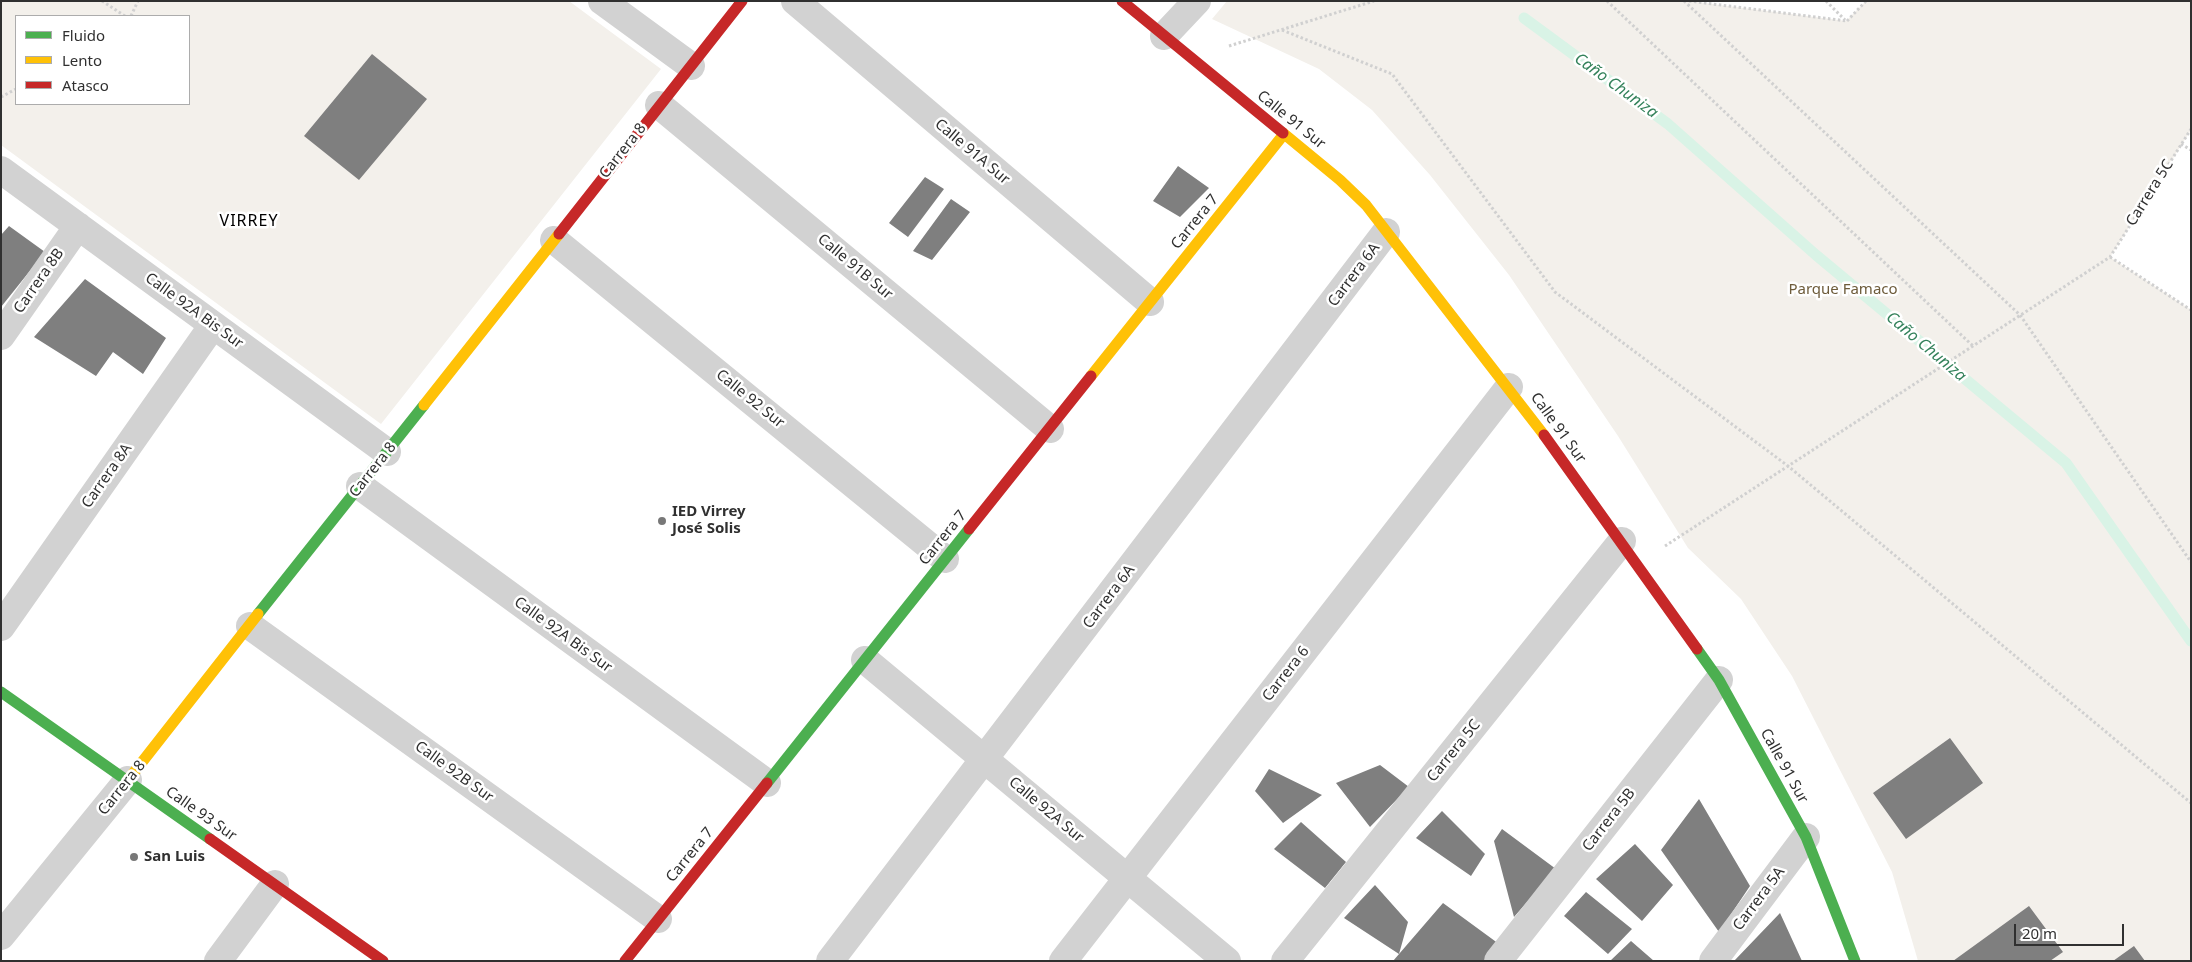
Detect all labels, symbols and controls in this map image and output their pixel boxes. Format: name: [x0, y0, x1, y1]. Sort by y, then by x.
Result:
legend: [15, 15, 190, 105]
text: Fluido: [62, 25, 105, 45]
water label: Caño Chuniza: [1571, 49, 1661, 123]
text: Lento: [62, 50, 102, 70]
text: Atasco: [62, 75, 109, 95]
street label: Calle 91 Sur: [1253, 87, 1329, 153]
street label: Calle 91A Sur: [931, 115, 1013, 189]
street label: Carrera 8: [596, 120, 650, 182]
street label: Carrera 5C: [2123, 157, 2177, 229]
street label: Carrera 7: [1167, 191, 1223, 253]
district label: VIRREY: [219, 211, 279, 231]
street label: Calle 91B Sur: [814, 230, 896, 304]
street label: Carrera 6A: [1324, 240, 1384, 310]
street label: Carrera 8B: [10, 245, 68, 317]
street label: Calle 92A Bis Sur: [141, 269, 247, 353]
park label: Parque Famaco: [1788, 281, 1898, 299]
water label: Caño Chuniza: [1882, 308, 1970, 386]
street label: Calle 92 Sur: [712, 366, 788, 432]
street label: Calle 91 Sur: [1526, 389, 1590, 467]
street label: Carrera 8: [346, 439, 400, 501]
street label: Carrera 8A: [78, 440, 136, 512]
place label: IED Virrey José Solis: [672, 503, 746, 538]
street label: Carrera 7: [915, 507, 971, 569]
marker: IED Virrey José Solis: [656, 515, 668, 527]
street label: Carrera 6A: [1079, 562, 1139, 632]
street label: Calle 92A Bis Sur: [510, 593, 616, 677]
street label: Carrera 6: [1259, 643, 1313, 705]
street label: Carrera 5C: [1423, 716, 1485, 786]
street label: Calle 91 Sur: [1756, 725, 1812, 807]
street label: Calle 92B Sur: [411, 738, 497, 806]
street label: Carrera 8: [94, 757, 150, 819]
street label: Calle 92A Sur: [1005, 773, 1087, 847]
street label: Calle 93 Sur: [162, 783, 240, 845]
street label: Carrera 5B: [1579, 785, 1639, 855]
street label: Carrera 7: [662, 824, 718, 886]
place label: San Luis: [144, 848, 205, 866]
marker: San Luis: [128, 851, 140, 863]
street label: Carrera 5A: [1729, 864, 1789, 934]
scale bar: [2017, 914, 2127, 946]
text: 20 m: [2022, 923, 2057, 943]

